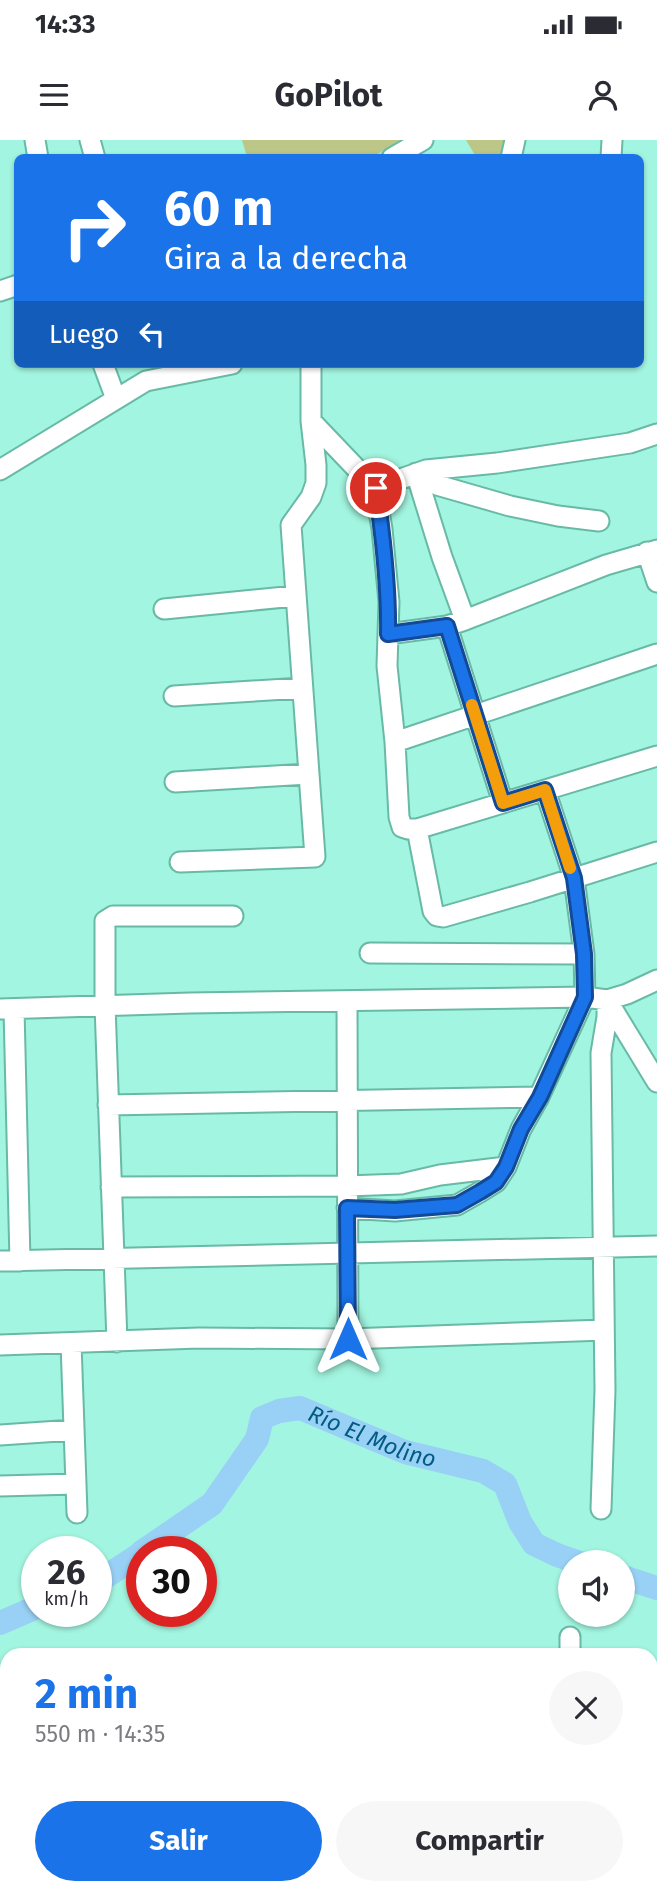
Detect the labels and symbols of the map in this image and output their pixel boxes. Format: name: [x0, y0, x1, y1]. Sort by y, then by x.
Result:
pin: [346, 458, 406, 518]
position arrow: [311, 1302, 385, 1376]
water label: Río El Molino: [304, 1399, 439, 1473]
speed limit sign: 30: [126, 1536, 217, 1627]

